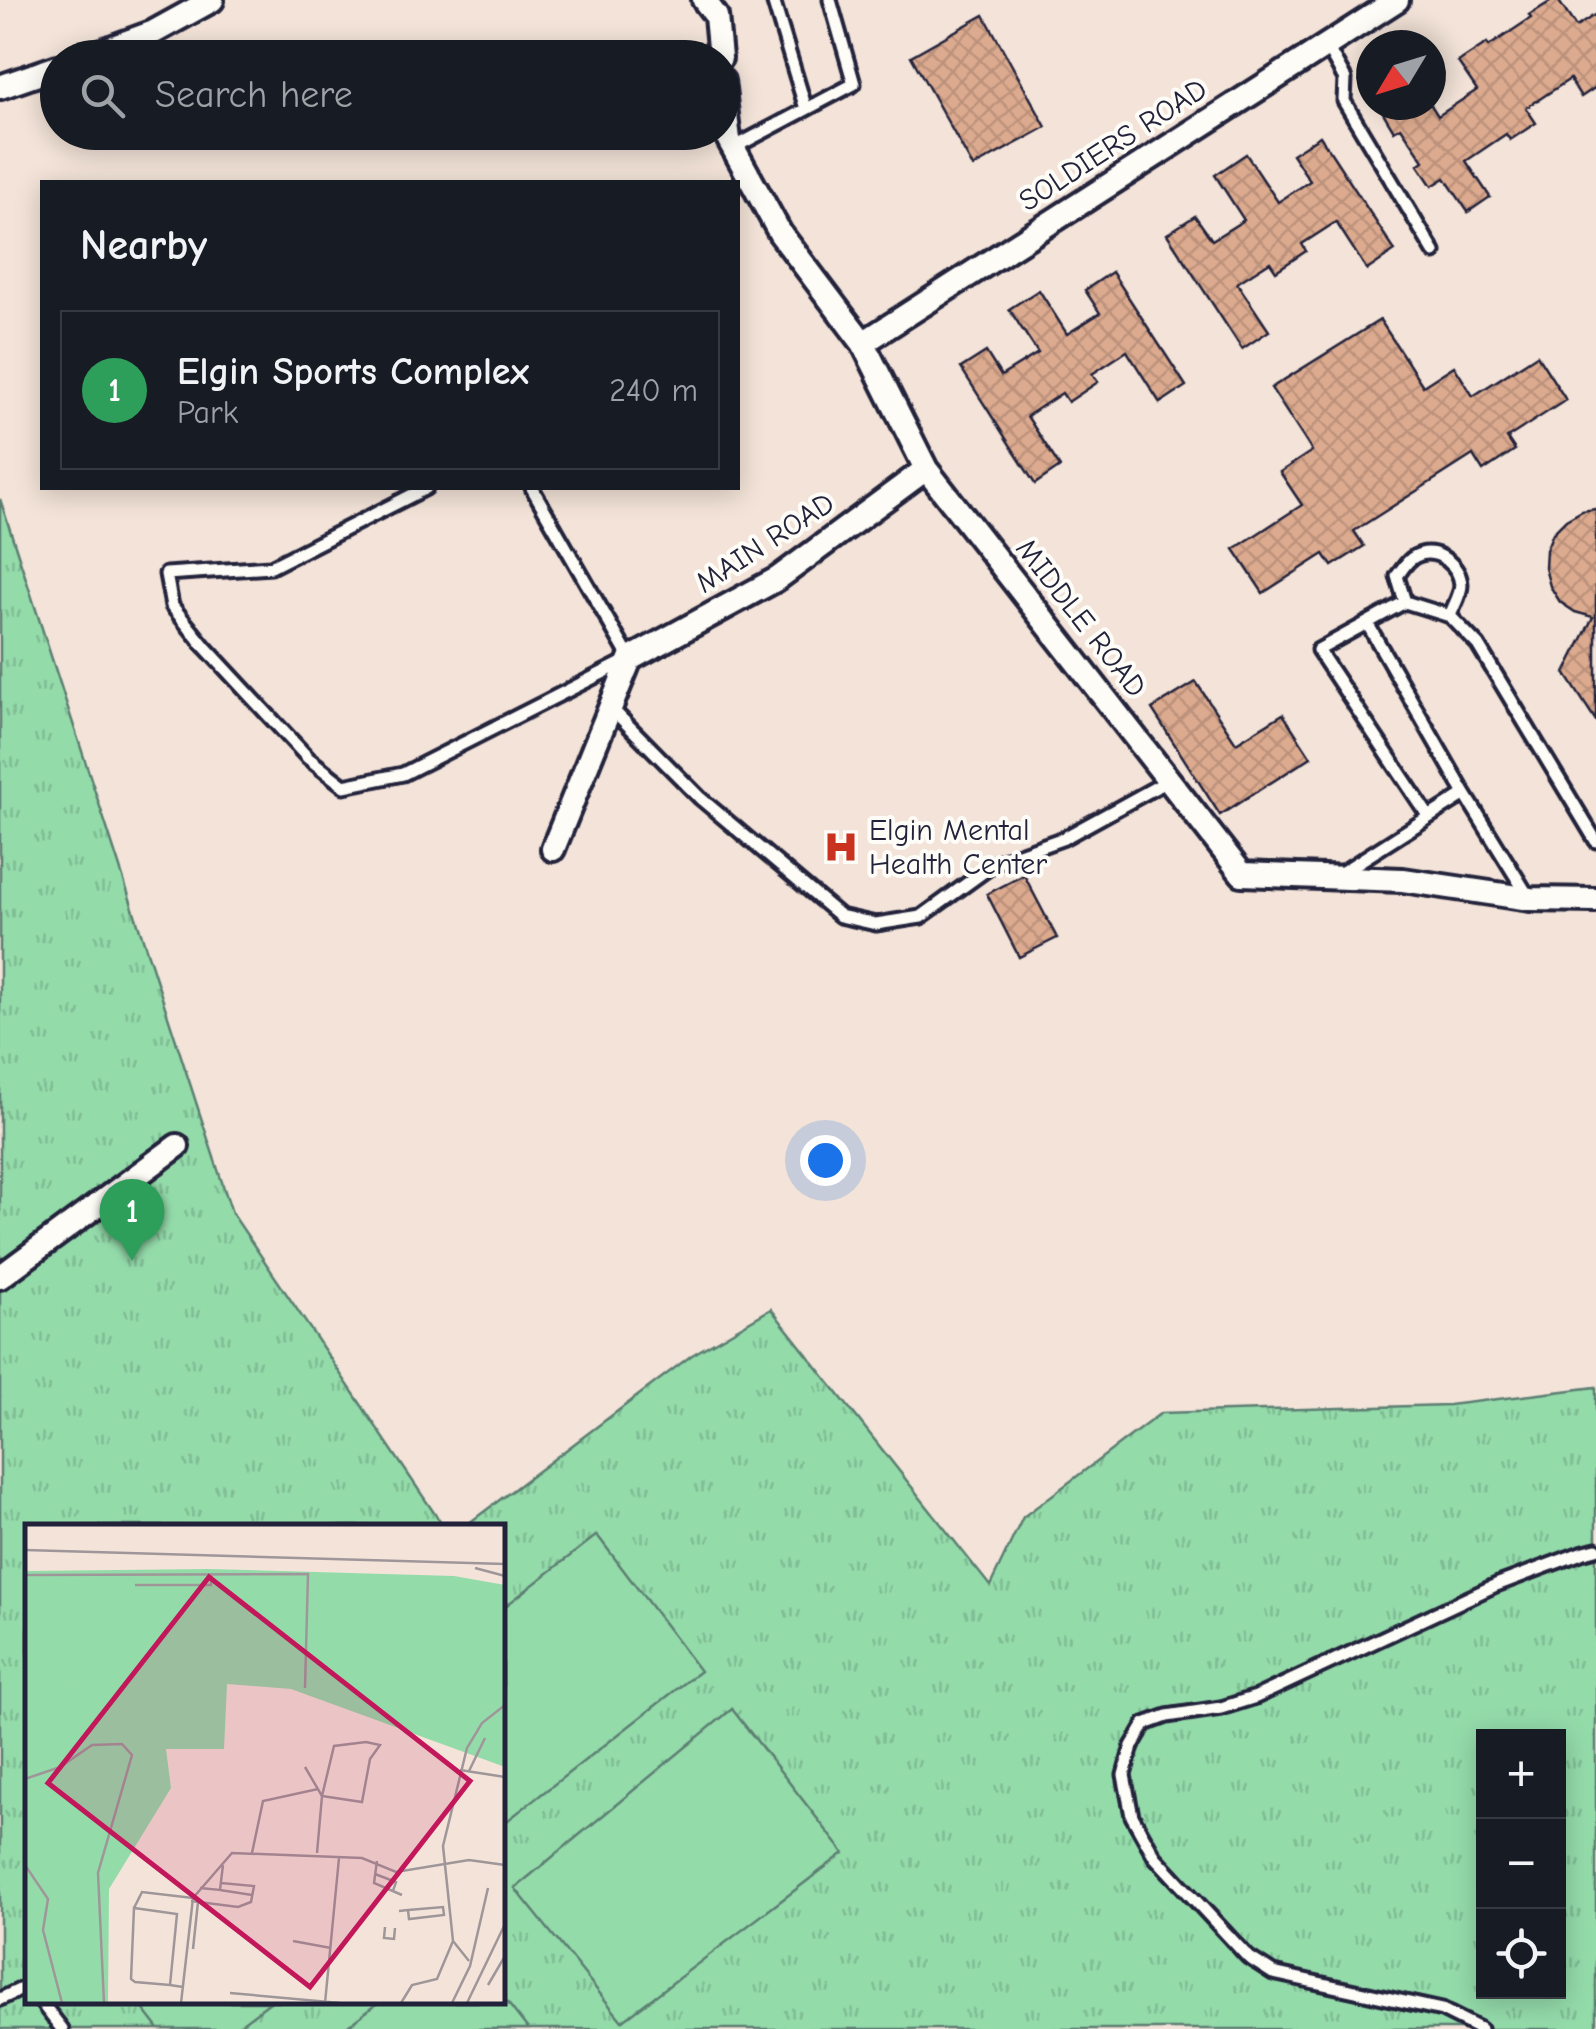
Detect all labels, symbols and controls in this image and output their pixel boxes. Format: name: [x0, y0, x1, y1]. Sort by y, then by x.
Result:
north arrow: [1356, 30, 1446, 120]
search box: [40, 40, 740, 150]
icon: search: [75, 68, 130, 123]
street label: SOLDIERS ROAD: [1013, 71, 1213, 219]
text: Search here: [155, 73, 353, 117]
text: Nearby: [80, 221, 207, 270]
text: Elgin Sports Complex: [177, 350, 529, 394]
text: 1: [108, 372, 121, 409]
text: 240 m: [609, 372, 698, 409]
text: Park: [177, 394, 238, 431]
street label: MAIN ROAD: [689, 485, 841, 601]
street label: MIDDLE ROAD: [1008, 532, 1154, 704]
place label: Elgin Mental Health Center: [869, 813, 1047, 882]
hospital icon: Elgin Mental Health Center: [822, 828, 860, 866]
your location: [800, 1135, 851, 1186]
pin: 1: [100, 1178, 164, 1261]
inset map: [25, 1524, 505, 2004]
map controls: [1476, 1729, 1566, 1999]
button: +: [1476, 1729, 1566, 1819]
button: −: [1476, 1819, 1566, 1909]
button: locate: [1476, 1909, 1566, 1999]

